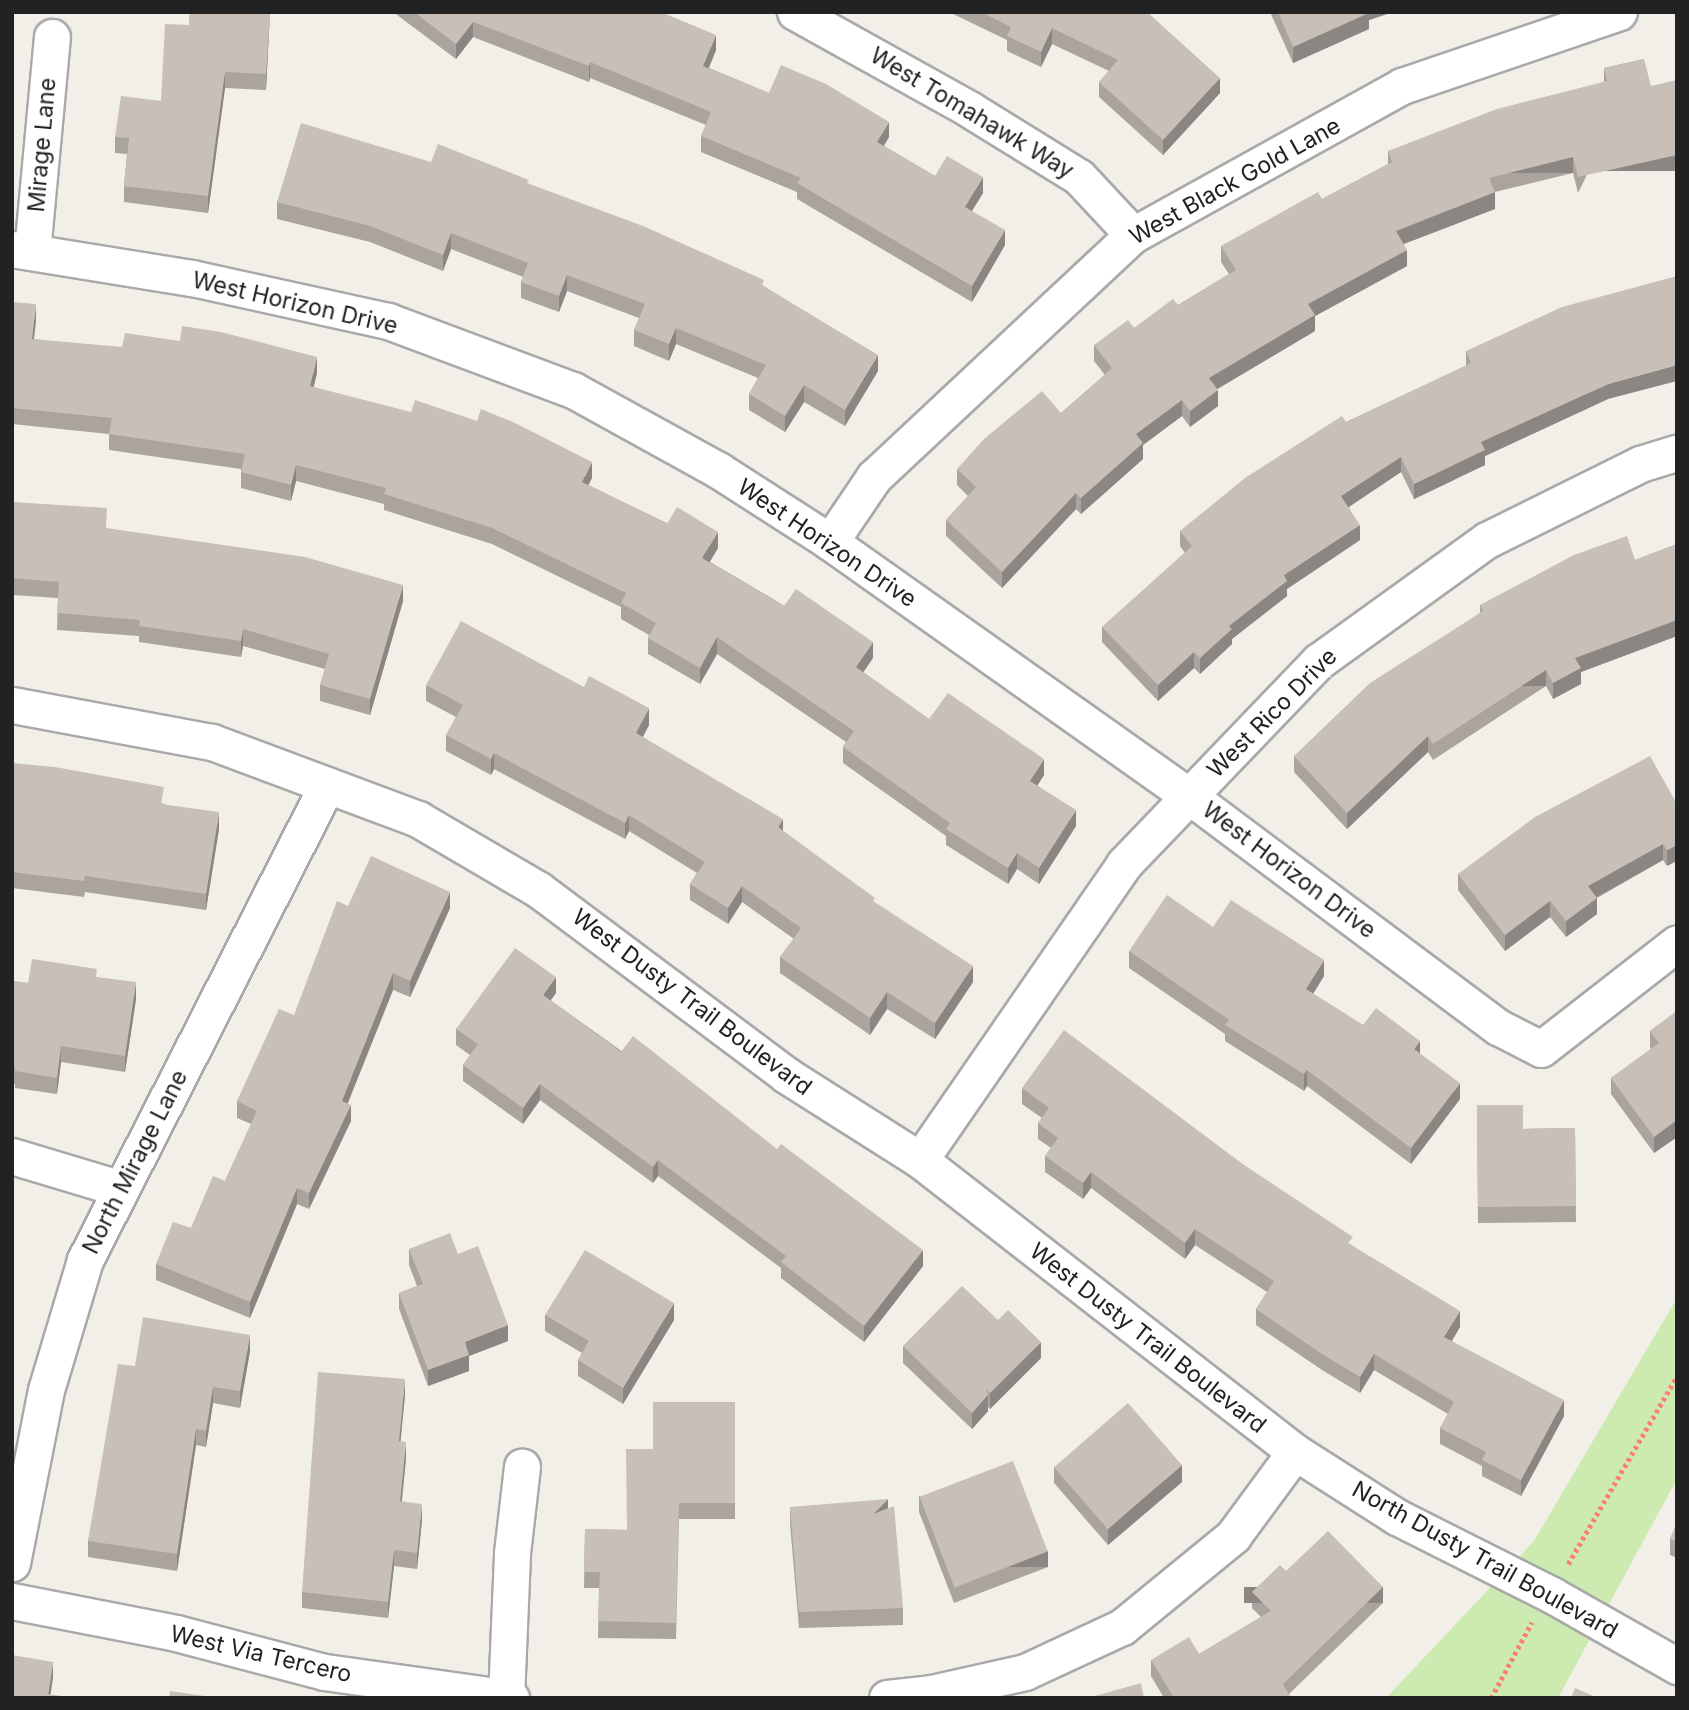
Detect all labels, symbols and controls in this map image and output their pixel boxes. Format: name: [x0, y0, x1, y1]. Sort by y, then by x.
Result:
street label: West Tomahawk Way: [865, 41, 1079, 185]
street label: Mirage Lane: [22, 77, 62, 213]
street label: West Black Gold Lane: [1125, 112, 1345, 250]
street label: West Horizon Drive: [190, 266, 400, 340]
street label: West Horizon Drive: [732, 473, 922, 613]
street label: West Rico Drive: [1201, 642, 1343, 784]
street label: West Horizon Drive: [1197, 796, 1381, 944]
street label: West Dusty Trail Boulevard: [567, 903, 817, 1101]
street label: North Mirage Lane: [77, 1065, 193, 1259]
street label: West Dusty Trail Boulevard: [1024, 1237, 1272, 1439]
street label: North Dusty Trail Boulevard: [1347, 1475, 1623, 1645]
street label: West Via Tercero: [168, 1620, 354, 1688]

